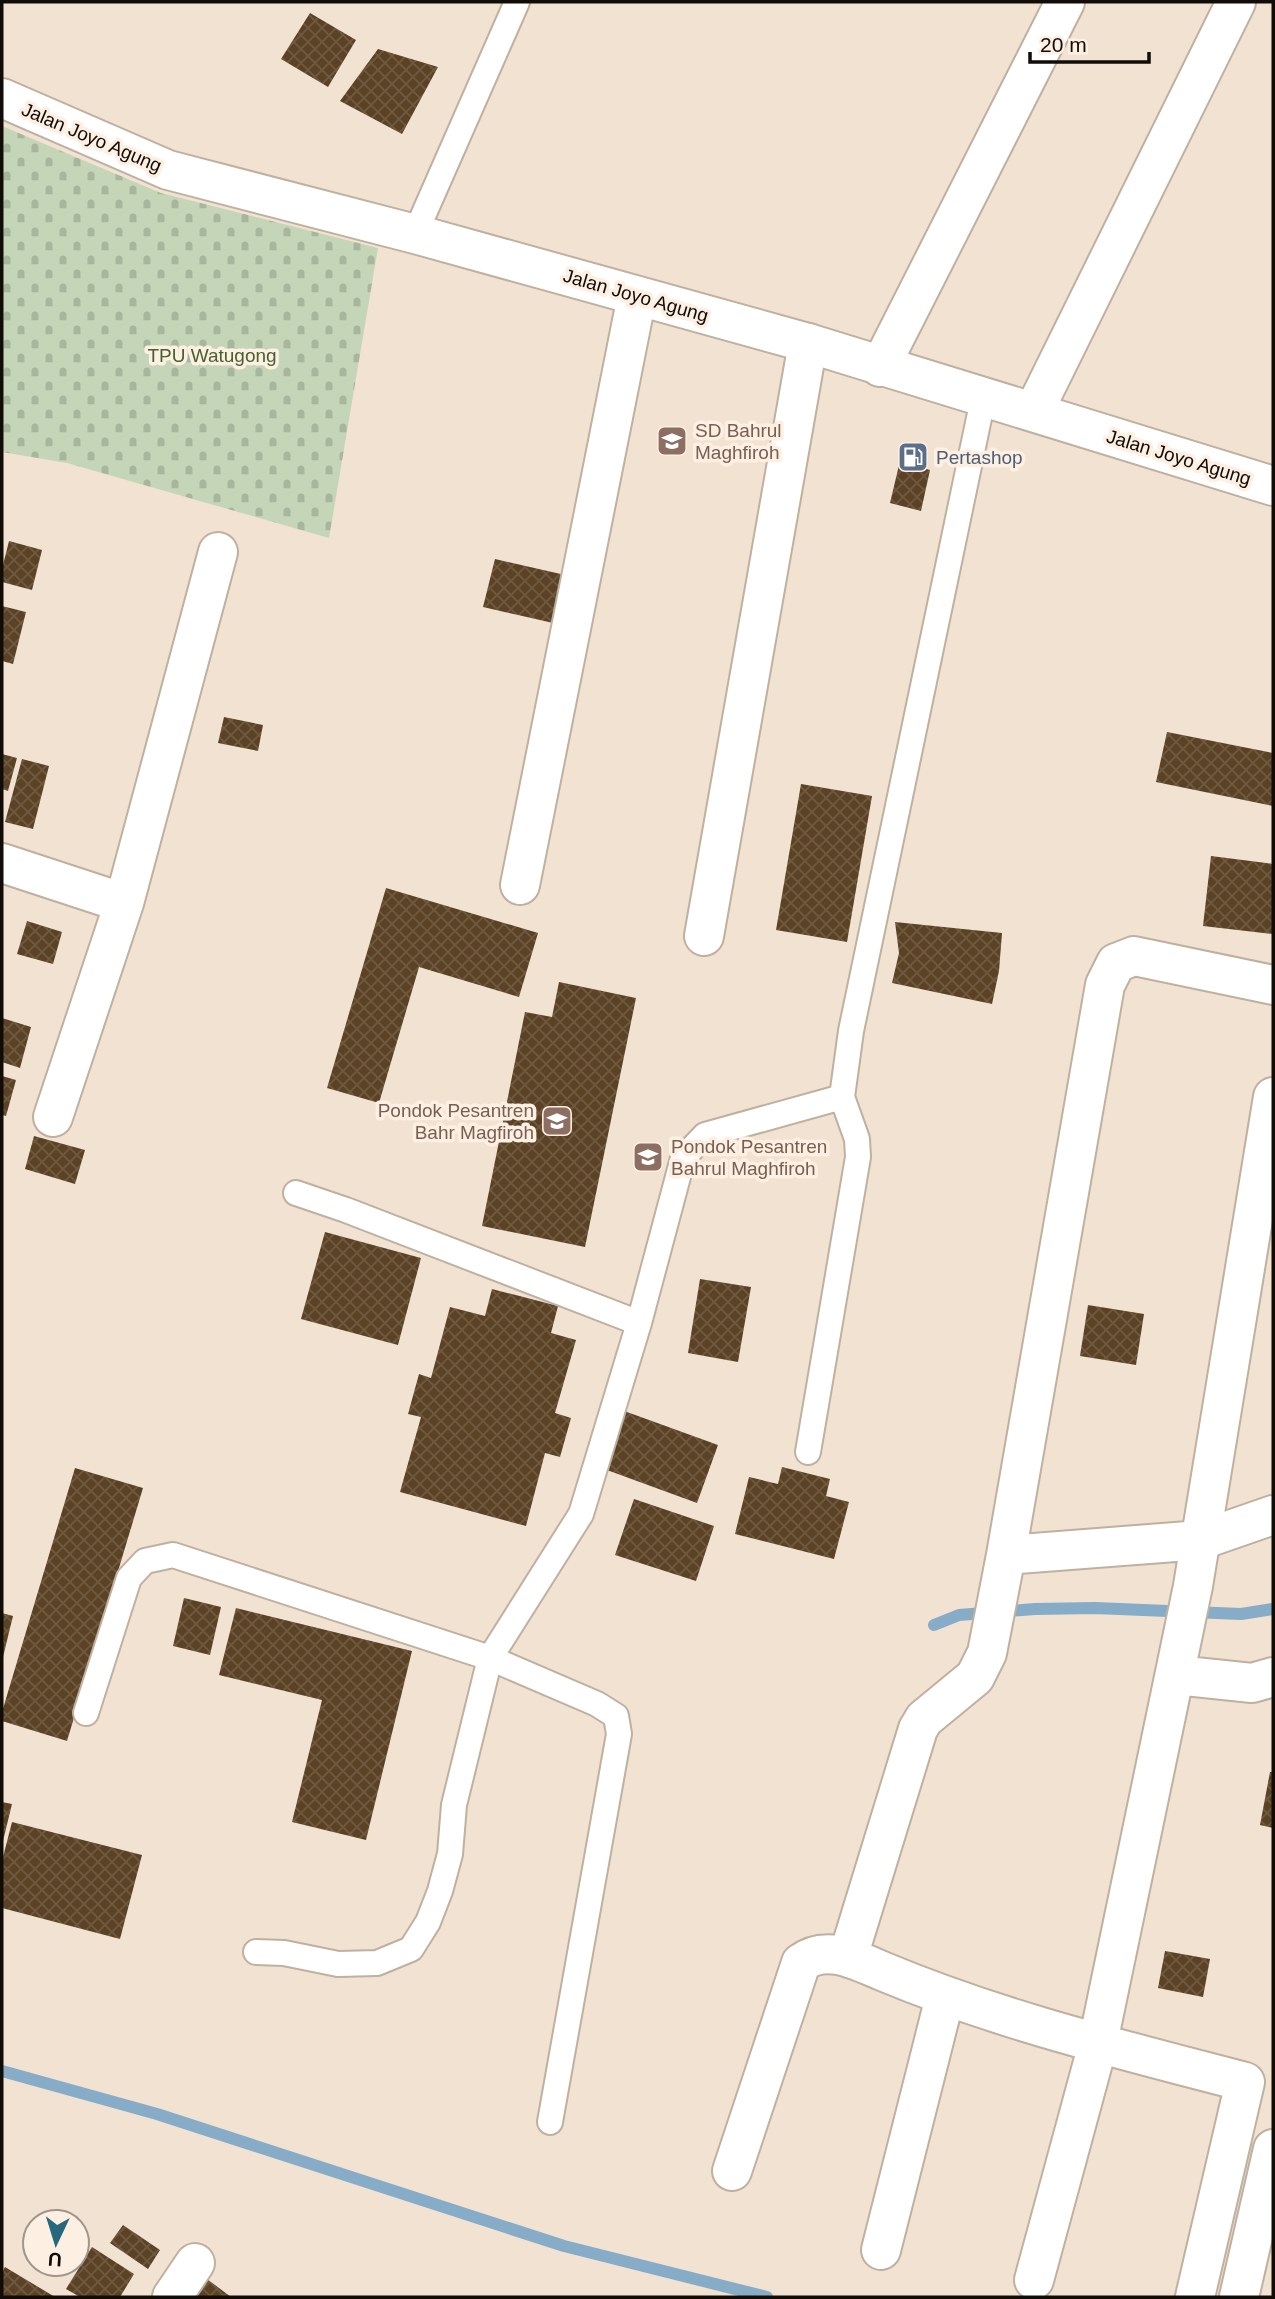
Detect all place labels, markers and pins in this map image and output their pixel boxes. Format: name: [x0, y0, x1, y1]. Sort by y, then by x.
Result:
place label: SD Bahrul Maghfiroh: [695, 420, 782, 463]
school or university icon: SD Bahrul Maghfiroh: [655, 424, 689, 458]
fuel station icon: Pertashop: [896, 440, 930, 474]
place label: Pertashop: [936, 447, 1023, 468]
place label: Pondok Pesantren Bahr Magfiroh: [378, 1100, 534, 1143]
school or university icon: Pondok Pesantren Bahr Magfiroh: [540, 1104, 574, 1138]
place label: Pondok Pesantren Bahrul Maghfiroh: [671, 1136, 827, 1179]
school or university icon: Pondok Pesantren Bahrul Maghfiroh: [631, 1140, 665, 1174]

